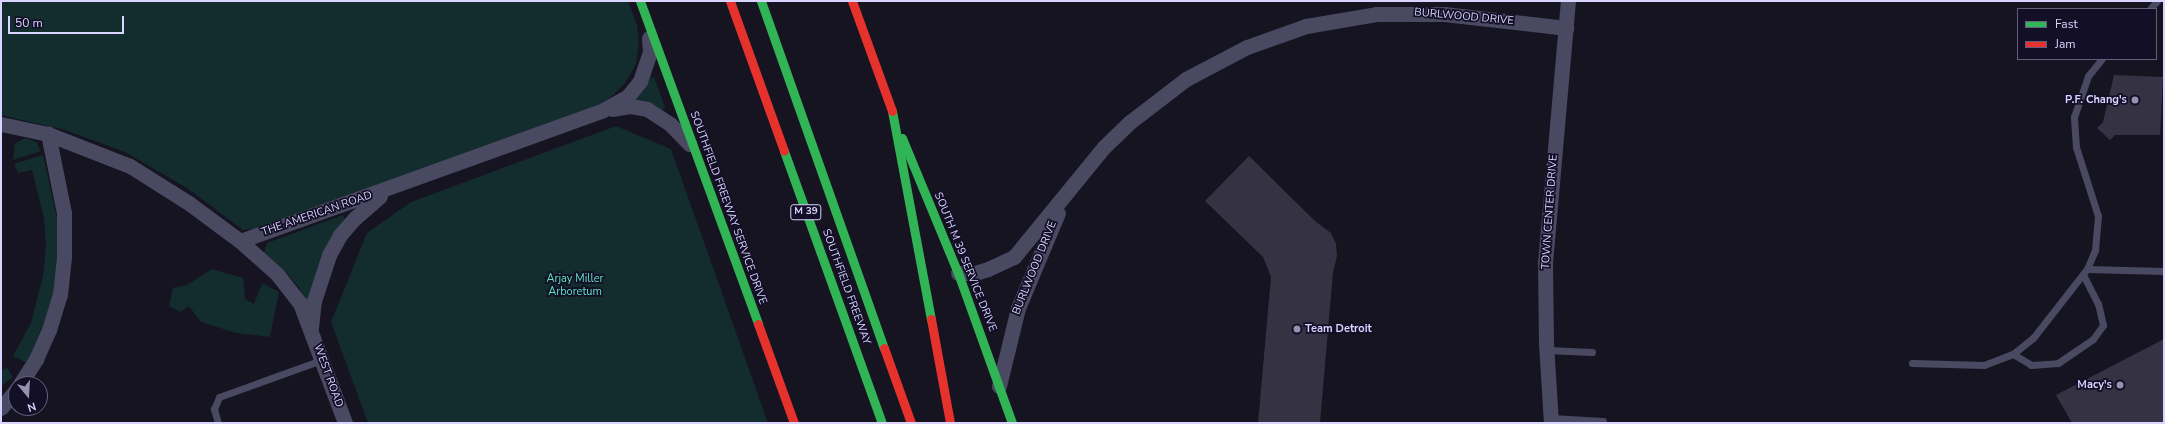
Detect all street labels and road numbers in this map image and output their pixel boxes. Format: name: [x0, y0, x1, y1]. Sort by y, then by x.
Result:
street label: BURLWOOD DRIVE: [1414, 6, 1514, 28]
street label: SOUTHFIELD FREEWAY SERVICE DRIVE: [687, 110, 769, 306]
street label: TOWN CENTER DRIVE: [1539, 154, 1561, 270]
street label: THE AMERICAN ROAD: [260, 189, 374, 239]
street label: SOUTH M 39 SERVICE DRIVE: [931, 190, 999, 334]
road number: M 39: [790, 204, 822, 220]
street label: BURLWOOD DRIVE: [1010, 219, 1060, 317]
street label: SOUTHFIELD FREEWAY: [819, 227, 873, 347]
street label: WEST ROAD: [310, 343, 346, 409]

